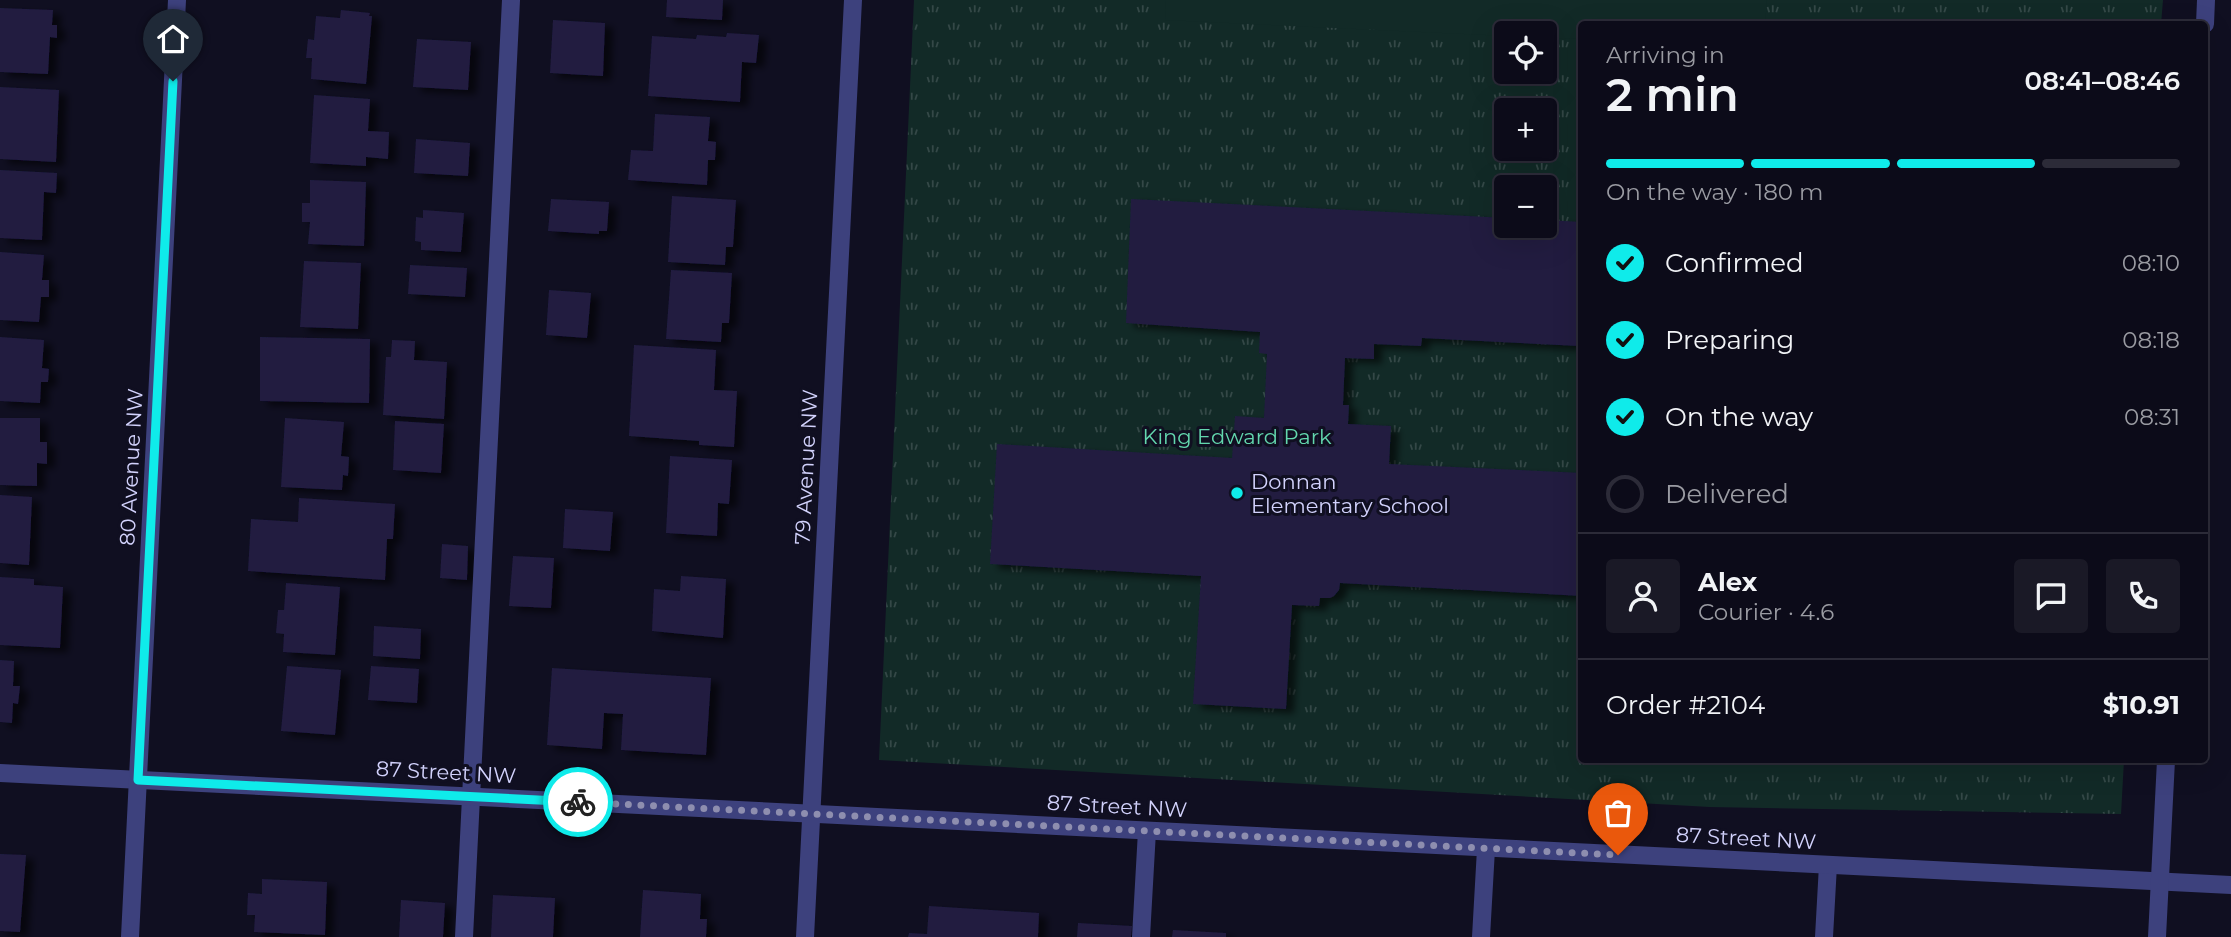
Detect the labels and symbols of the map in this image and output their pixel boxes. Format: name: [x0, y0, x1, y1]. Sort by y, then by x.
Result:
pin: [143, 9, 203, 81]
street label: 80 Avenue NW: [114, 388, 148, 546]
street label: 79 Avenue NW: [789, 389, 823, 545]
park label: King Edward Park: [1142, 424, 1332, 449]
place label: Donnan Elementary School: [1251, 469, 1449, 518]
marker: Donnan Elementary School: [1229, 485, 1245, 501]
street label: 87 Street NW: [375, 756, 517, 788]
courier: [543, 767, 613, 837]
pin: [1588, 783, 1648, 855]
street label: 87 Street NW: [1046, 790, 1188, 822]
street label: 87 Street NW: [1675, 822, 1817, 854]

